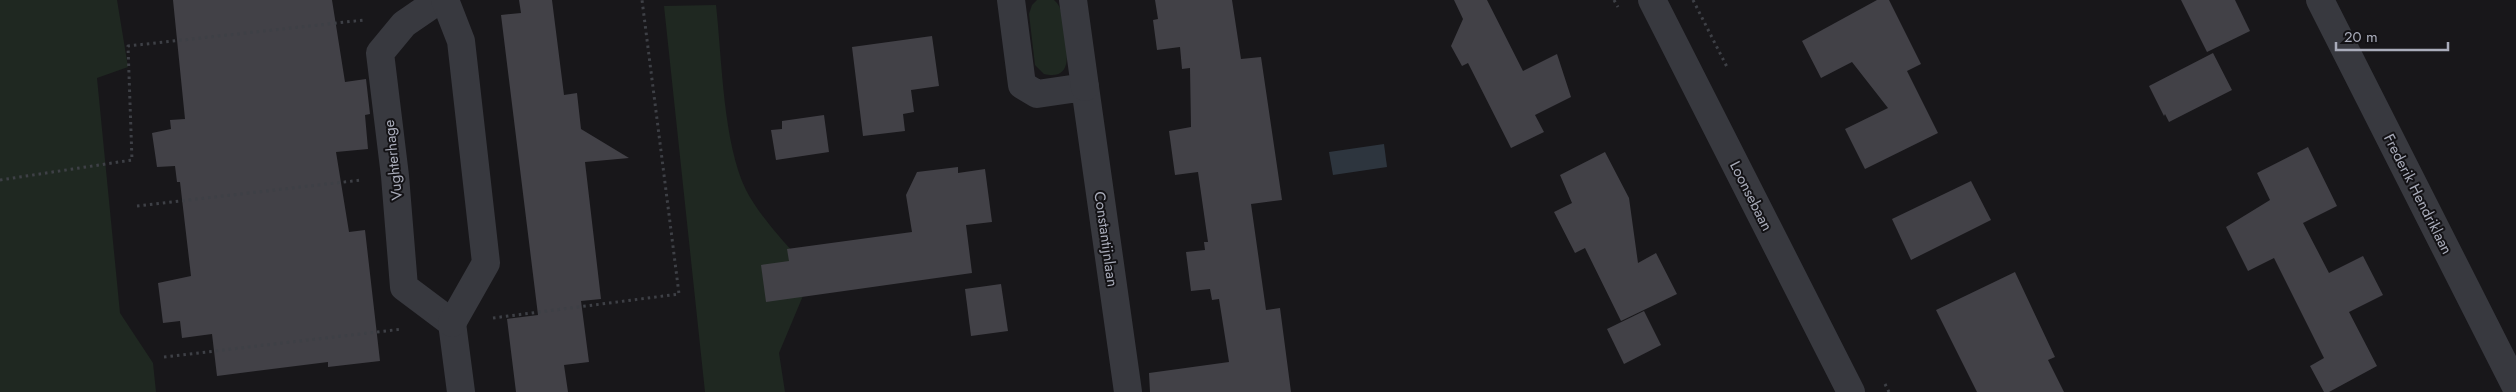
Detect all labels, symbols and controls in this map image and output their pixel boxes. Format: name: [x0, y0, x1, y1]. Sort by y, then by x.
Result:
scale bar: [2336, 20, 2448, 52]
text: 20 m: [2344, 26, 2378, 48]
street label: Vughterhage: [378, 118, 408, 201]
street label: Frederik Hendriklaan: [2378, 130, 2458, 258]
street label: Loonsebaan: [1724, 157, 1778, 235]
street label: Constantijnlaan: [1088, 190, 1124, 288]

